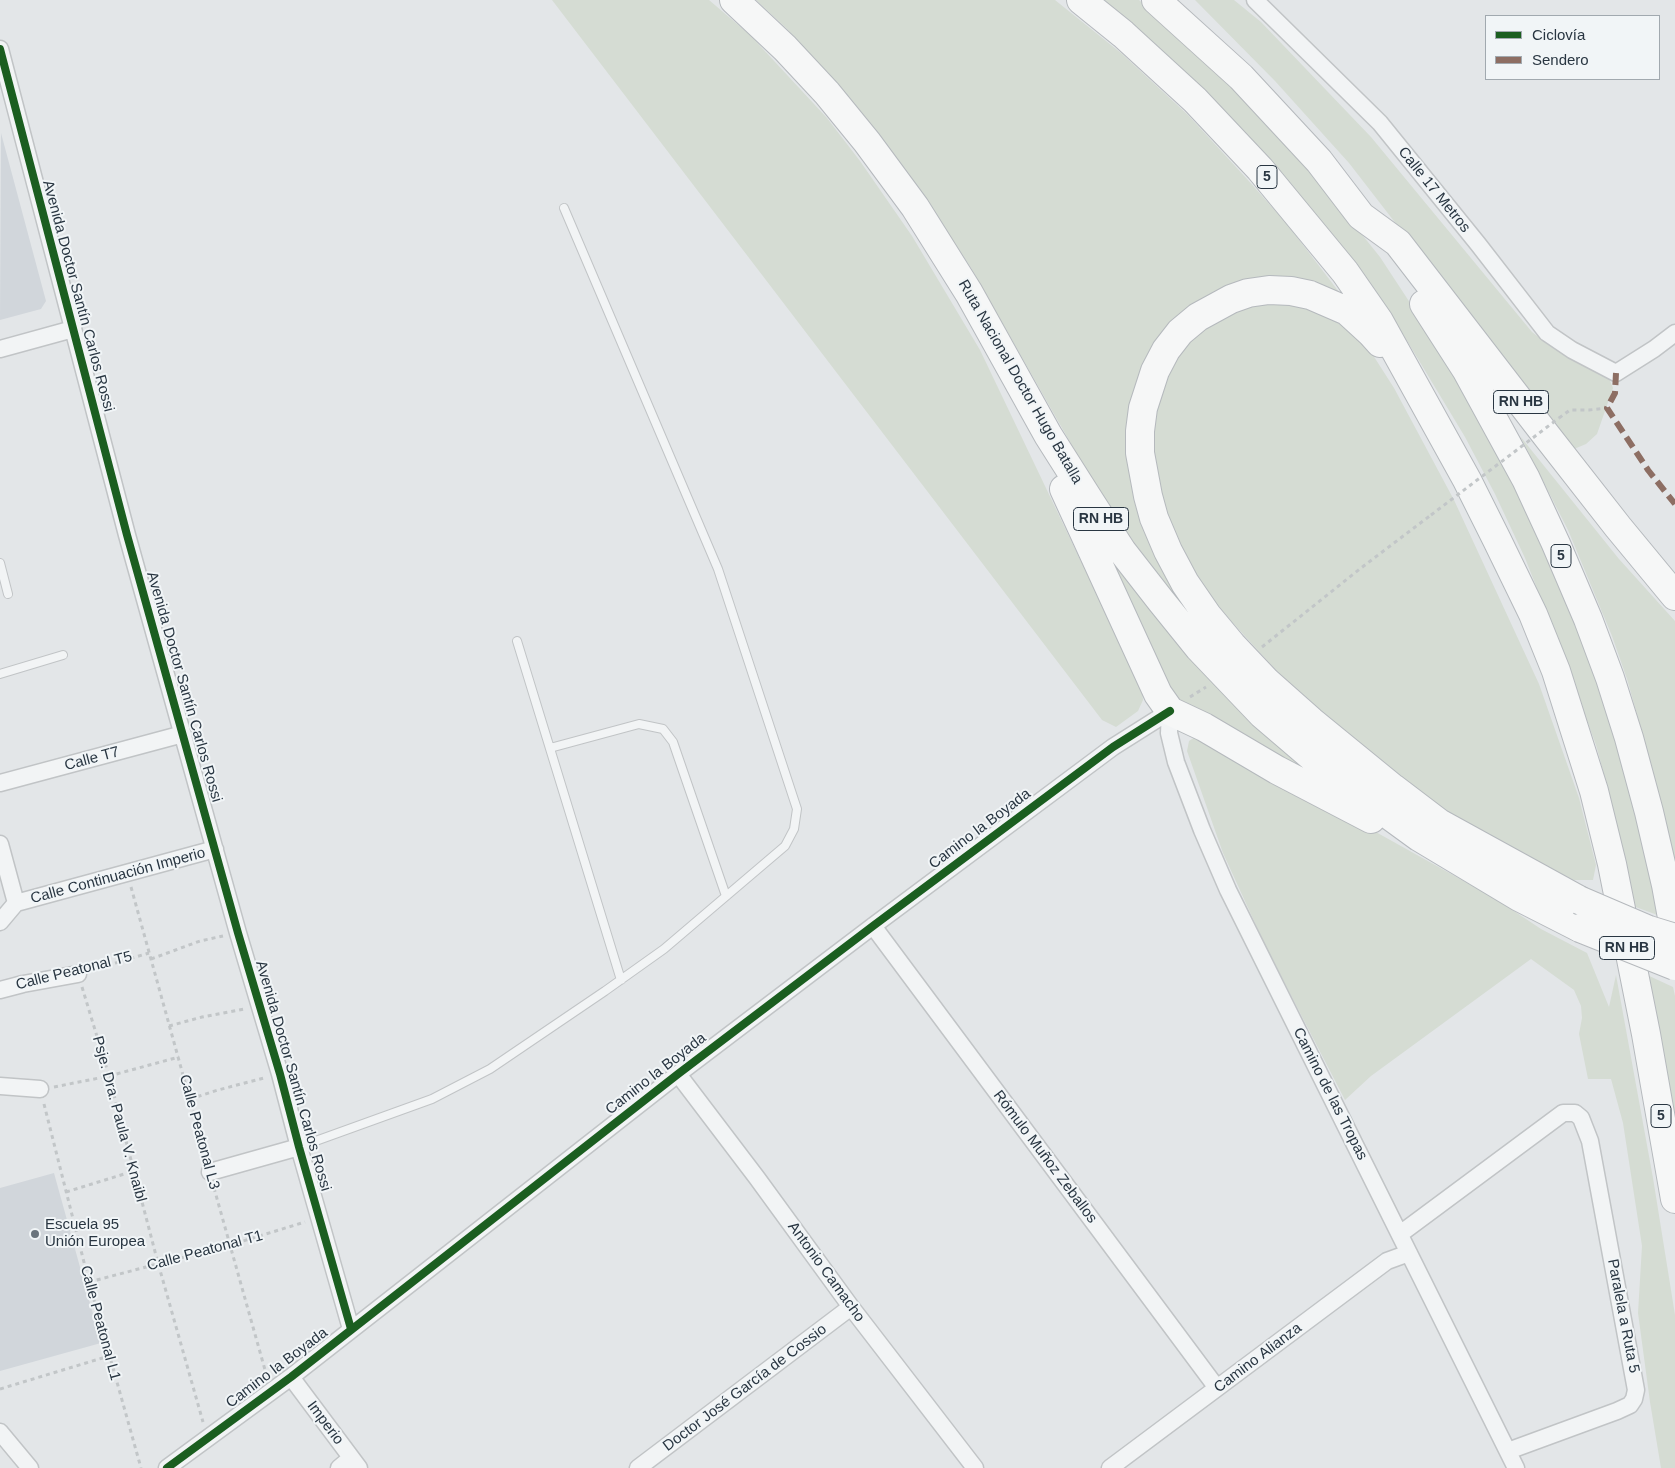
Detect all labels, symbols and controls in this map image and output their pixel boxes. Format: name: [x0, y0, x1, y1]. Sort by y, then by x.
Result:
legend: [1485, 15, 1660, 80]
text: Ciclovía: [1532, 26, 1585, 43]
text: Sendero: [1532, 51, 1589, 68]
street label: Calle 17 Metros: [1394, 144, 1474, 236]
road number: 5: [1257, 166, 1277, 188]
street label: Avenida Doctor Santín Carlos Rossi: [38, 178, 118, 414]
street label: Ruta Nacional Doctor Hugo Batalla: [954, 277, 1086, 487]
road number: RN HB: [1494, 391, 1548, 414]
road number: RN HB: [1074, 508, 1128, 530]
road number: 5: [1551, 544, 1571, 568]
street label: Avenida Doctor Santín Carlos Rossi: [142, 570, 226, 804]
street label: Calle T7: [63, 743, 121, 775]
street label: Camino la Boyada: [926, 785, 1034, 873]
street label: Calle Continuación Imperio: [29, 844, 207, 908]
road number: RN HB: [1600, 936, 1654, 960]
street label: Calle Peatonal T5: [14, 948, 134, 994]
street label: Avenida Doctor Santín Carlos Rossi: [251, 959, 335, 1193]
street label: Camino de las Tropas: [1289, 1025, 1371, 1163]
street label: Camino la Boyada: [602, 1029, 710, 1119]
street label: Psje. Dra. Paula V. Knaibl: [88, 1034, 150, 1204]
street label: Calle Peatonal L3: [175, 1072, 223, 1192]
street label: Rómulo Muñoz Zeballos: [989, 1087, 1101, 1227]
road number: 5: [1651, 1104, 1671, 1128]
place label: Escuela 95 Unión Europea: [45, 1216, 145, 1251]
street label: Antonio Camacho: [784, 1218, 868, 1326]
street label: Calle Peatonal T1: [145, 1227, 265, 1275]
marker: Escuela 95 Unión Europea: [29, 1228, 41, 1240]
street label: Paralela a Ruta 5: [1603, 1257, 1643, 1375]
street label: Calle Peatonal L1: [76, 1263, 124, 1383]
street label: Camino Alianza: [1211, 1319, 1305, 1397]
street label: Doctor José García de Cossio: [660, 1321, 830, 1455]
street label: Camino la Boyada: [223, 1324, 331, 1412]
street label: Imperio: [303, 1398, 347, 1448]

